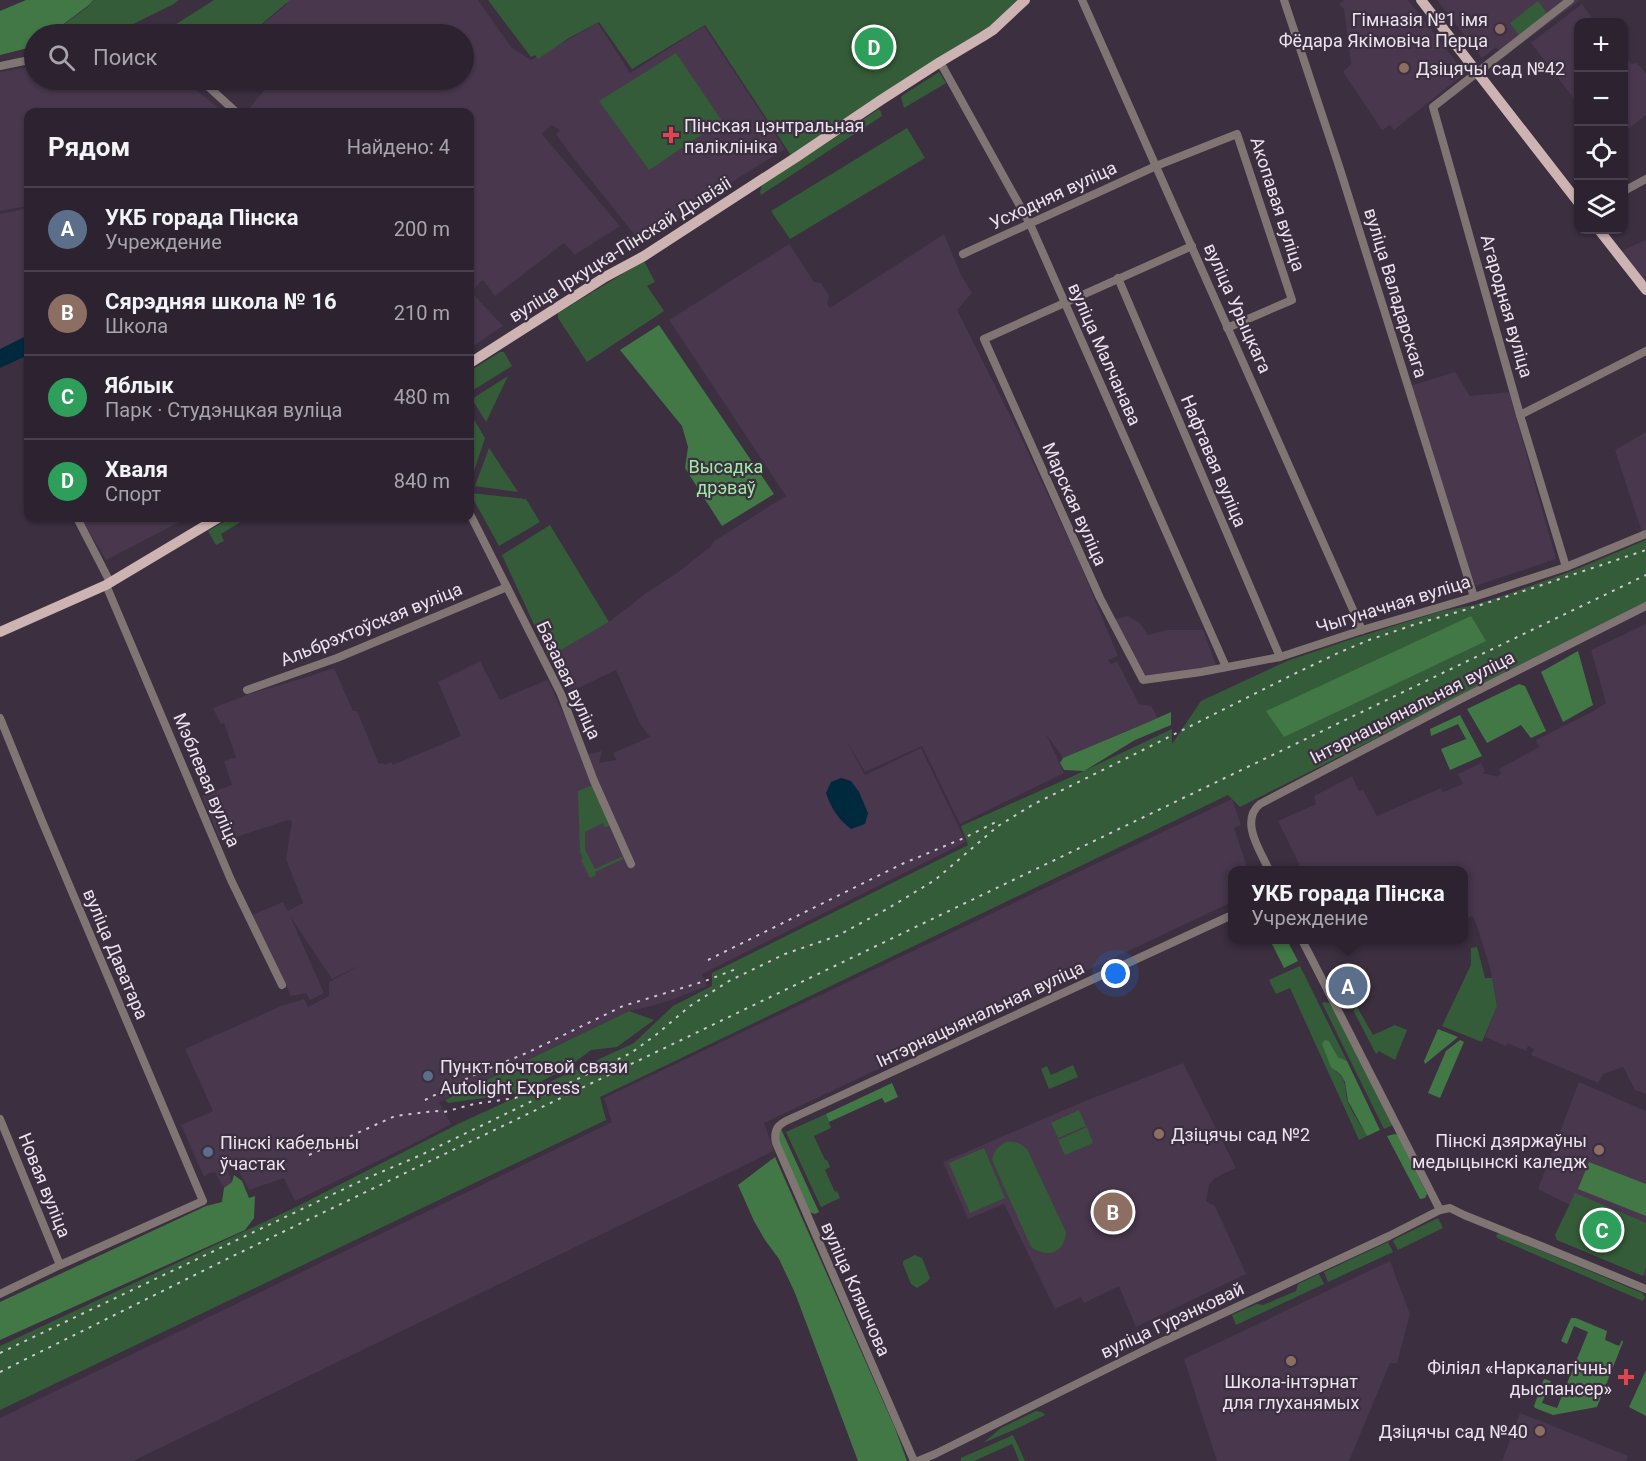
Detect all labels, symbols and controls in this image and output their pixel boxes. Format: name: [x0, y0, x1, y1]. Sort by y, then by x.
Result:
place label: Гімназія №1 імя Фёдара Якімовіча Перца: [1279, 9, 1488, 51]
map controls: [1574, 18, 1628, 234]
button: +: [1574, 18, 1628, 72]
marker: Гімназія №1 імя Фёдара Якімовіча Перца: [1493, 22, 1507, 36]
search box: [24, 24, 474, 90]
pin: D: [854, 24, 894, 70]
icon: search: [45, 41, 78, 74]
text: Поиск: [93, 45, 157, 70]
place label: Дзіцячы сад №42: [1416, 58, 1565, 79]
marker: Дзіцячы сад №42: [1397, 61, 1411, 75]
button: −: [1574, 72, 1628, 126]
place label: Пінская цэнтральная паліклініка: [684, 115, 864, 157]
marker: Пінская цэнтральная паліклініка: [662, 126, 680, 144]
button: locate: [1574, 126, 1628, 180]
text: Рядом: [48, 132, 130, 162]
street label: Акопавая вуліца: [1246, 134, 1310, 274]
text: Найдено: 4: [347, 135, 450, 159]
street label: Усходняя вуліца: [986, 156, 1120, 234]
street label: вуліца Іркуцка-Пінскай Дывізіі: [505, 172, 735, 326]
button: layers: [1574, 180, 1628, 234]
text: УКБ горада Пінска: [105, 205, 299, 230]
street label: вуліца Валадарскага: [1360, 206, 1432, 380]
text: A: [61, 217, 74, 241]
text: 200 m: [394, 217, 450, 241]
text: Учреждение: [105, 230, 222, 254]
street label: Агародная вуліца: [1477, 232, 1537, 380]
street label: вуліца Урыцкага: [1200, 240, 1276, 376]
street label: вуліца Малчанава: [1064, 279, 1146, 429]
text: Сярэдняя школа № 16: [105, 289, 337, 314]
text: B: [61, 301, 74, 325]
text: 210 m: [394, 301, 450, 325]
text: Школа: [105, 314, 168, 338]
text: Яблык: [105, 373, 174, 398]
text: C: [61, 385, 74, 409]
text: 480 m: [394, 385, 450, 409]
street label: Нафтавая вуліца: [1177, 392, 1251, 530]
text: Парк · Студэнцкая вуліца: [105, 398, 342, 422]
street label: Марская вуліца: [1038, 439, 1112, 569]
park label: Высадка дрэваў: [689, 456, 763, 498]
text: Хваля: [105, 457, 168, 482]
text: D: [61, 469, 74, 493]
text: 840 m: [394, 469, 450, 493]
text: Спорт: [105, 482, 161, 506]
street label: Чыгуначная вуліца: [1313, 571, 1473, 637]
street label: Альбрэхтоўская вуліца: [277, 578, 465, 670]
street label: Базавая вуліца: [532, 618, 606, 742]
street label: Інтэрнацыянальная вуліца: [1306, 646, 1518, 768]
street label: Мэблевая вуліца: [169, 710, 245, 850]
popup: [1228, 866, 1468, 944]
text: УКБ горада Пінска: [1251, 881, 1445, 906]
street label: вуліца Даватара: [79, 886, 153, 1022]
text: Учреждение: [1251, 906, 1368, 930]
street label: Інтэрнацыянальная вуліца: [873, 957, 1087, 1071]
your location: [1101, 959, 1130, 988]
pin: A: [1328, 964, 1368, 1008]
place label: Пункт почтовой связи Autolight Express: [440, 1056, 628, 1098]
marker: Пункт почтовой связи Autolight Express: [421, 1069, 435, 1083]
place label: Дзіцячы сад №2: [1171, 1124, 1310, 1145]
marker: Дзіцячы сад №2: [1152, 1127, 1166, 1141]
street label: Новая вуліца: [14, 1130, 76, 1240]
place label: Пінскі дзяржаўны медыцынскі каледж: [1412, 1130, 1587, 1172]
place label: Пінскі кабельны ўчастак: [220, 1132, 359, 1174]
marker: Пінскі дзяржаўны медыцынскі каледж: [1592, 1143, 1606, 1157]
marker: Пінскі кабельны ўчастак: [201, 1145, 215, 1159]
pin: B: [1094, 1190, 1132, 1234]
pin: C: [1582, 1208, 1622, 1252]
street label: вуліца Кляшчова: [817, 1219, 895, 1359]
street label: вуліца Гурэнковай: [1097, 1278, 1247, 1362]
marker: Школа-інтэрнат для глуханямых: [1284, 1354, 1298, 1368]
place label: Філіял «Наркалагічны дыспансер»: [1427, 1357, 1612, 1399]
marker: Філіял «Наркалагічны дыспансер»: [1617, 1368, 1635, 1386]
place label: Школа-інтэрнат для глуханямых: [1223, 1371, 1360, 1413]
place label: Дзіцячы сад №40: [1379, 1421, 1528, 1442]
marker: Дзіцячы сад №40: [1533, 1424, 1547, 1438]

